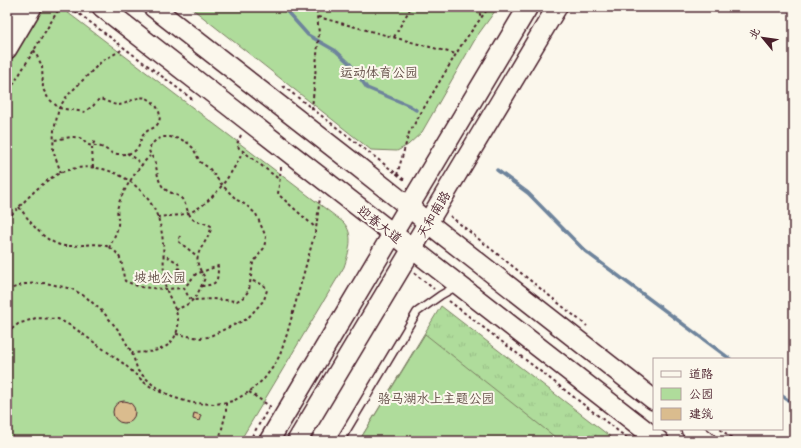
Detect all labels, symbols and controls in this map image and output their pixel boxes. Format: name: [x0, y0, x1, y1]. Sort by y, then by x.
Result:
north arrow: [743, 18, 783, 58]
text: 北: [746, 25, 763, 41]
park label: 运动体育公园: [340, 65, 418, 80]
street label: 天和南路: [414, 188, 453, 240]
street label: 迎春大道: [355, 202, 405, 246]
park label: 坡地公园: [134, 270, 186, 285]
legend: [653, 358, 783, 430]
text: 道路: [689, 367, 713, 381]
text: 公园: [689, 387, 713, 401]
park label: 骆马湖水上主题公园: [377, 391, 495, 406]
text: 建筑: [689, 407, 713, 421]

